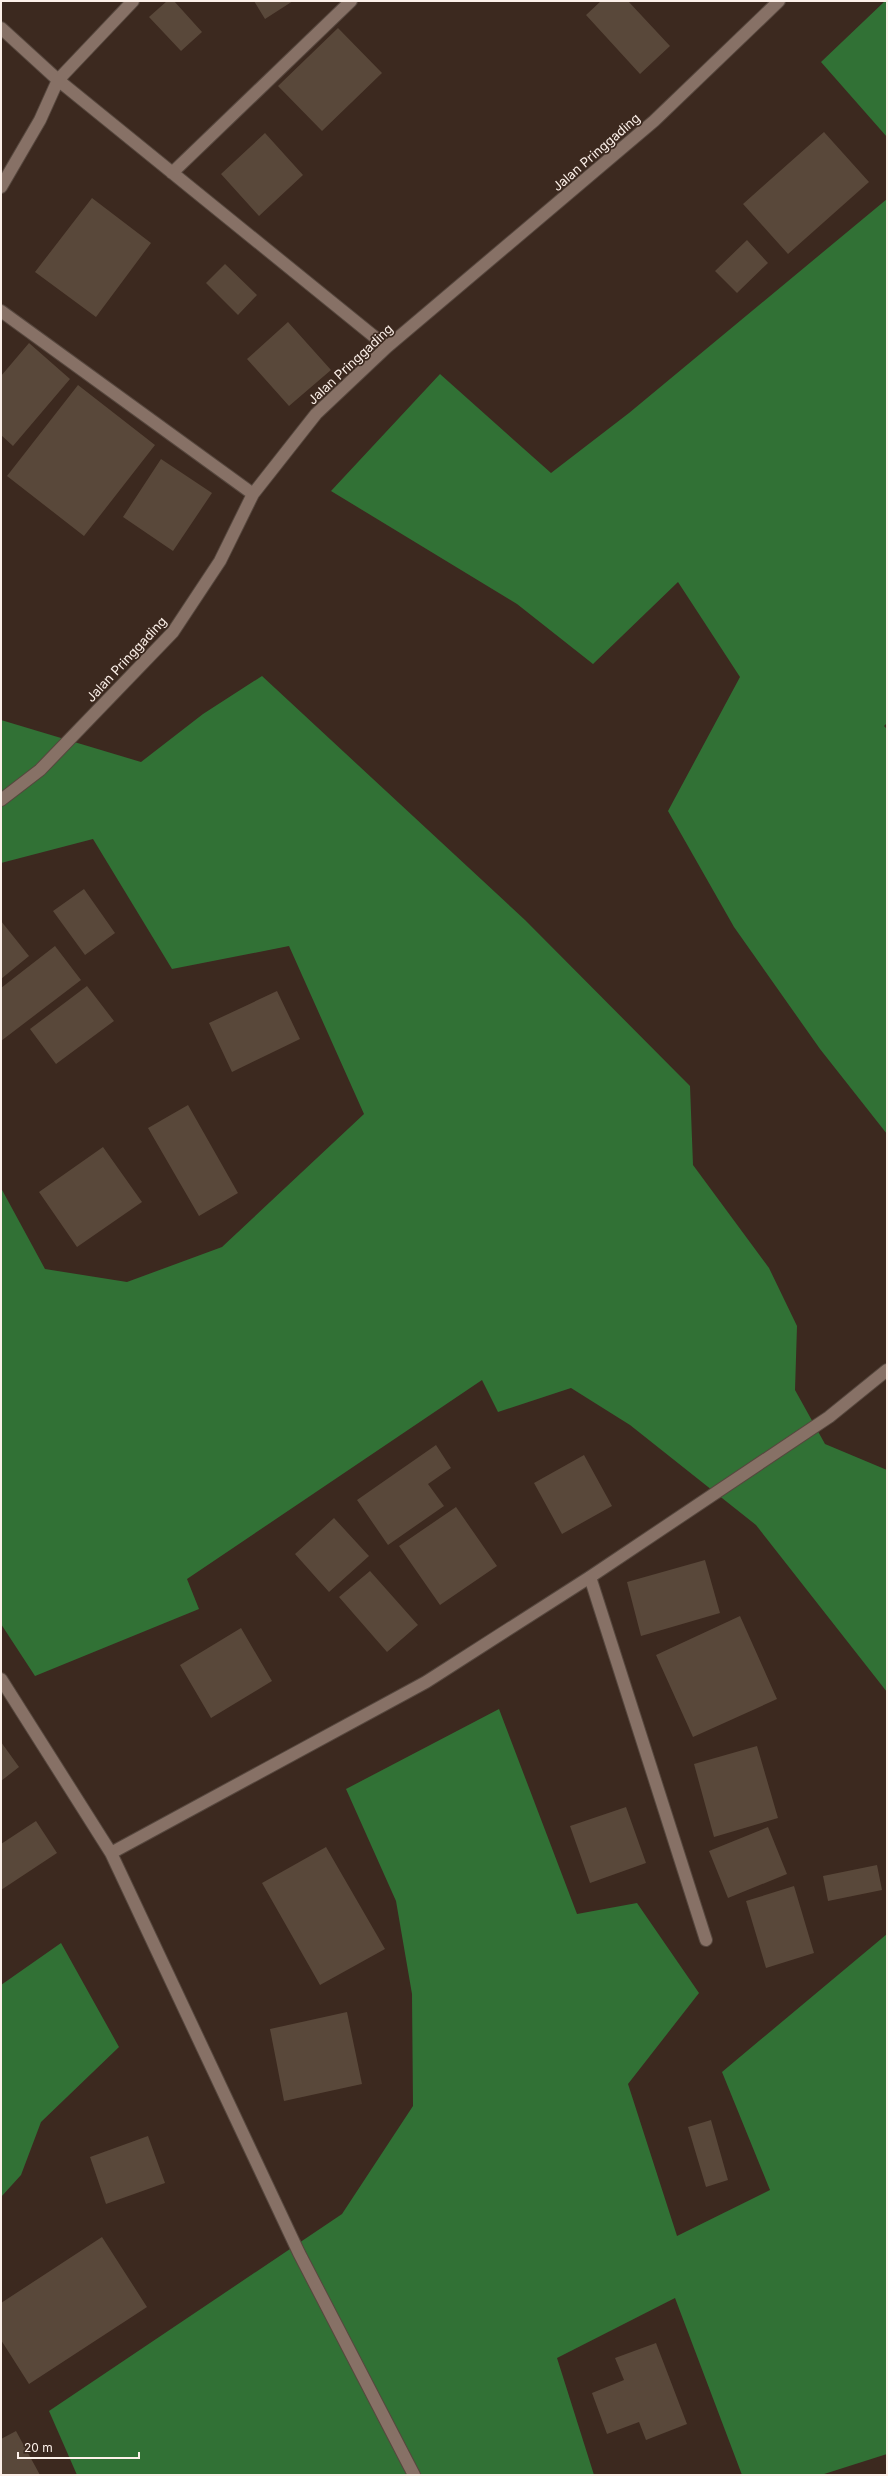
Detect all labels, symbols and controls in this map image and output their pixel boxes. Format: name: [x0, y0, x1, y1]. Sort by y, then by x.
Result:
street label: Jalan Pringgading: [549, 110, 643, 194]
street label: Jalan Pringgading: [304, 320, 396, 408]
street label: Jalan Pringgading: [82, 613, 170, 705]
scale bar: [18, 2434, 139, 2460]
text: 20 m: [24, 2440, 53, 2455]

